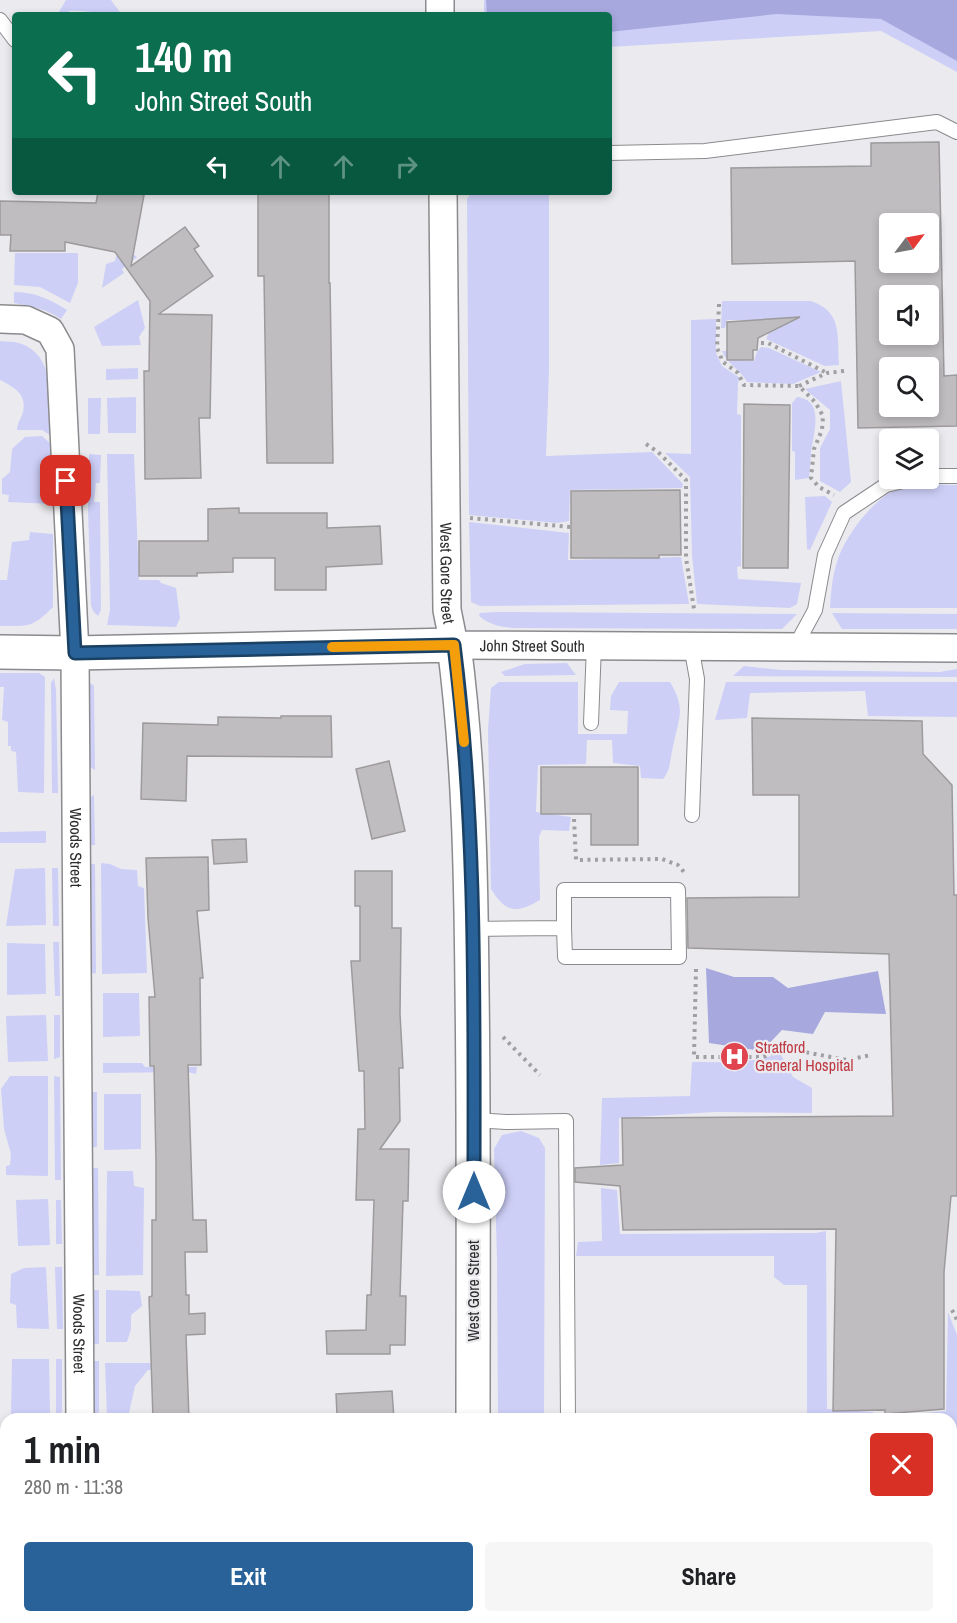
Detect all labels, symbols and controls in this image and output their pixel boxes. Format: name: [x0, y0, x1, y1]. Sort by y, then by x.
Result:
text: 140 m: [135, 29, 233, 85]
icon: left: [36, 36, 114, 114]
text: John Street South: [135, 83, 312, 119]
icon: left: [201, 150, 234, 183]
icon: ahead: [264, 150, 297, 183]
icon: ahead: [327, 150, 360, 183]
icon: right: [390, 150, 423, 183]
north arrow: [879, 213, 939, 273]
map controls: [879, 213, 939, 489]
button: sound: [879, 285, 939, 345]
button: search: [879, 357, 939, 417]
button: layers: [879, 429, 939, 489]
pin: [40, 455, 91, 506]
icon: arrive: [49, 464, 82, 497]
street label: West Gore Street: [435, 522, 461, 626]
street label: John Street South: [480, 634, 585, 657]
street label: Woods Street: [65, 808, 88, 888]
place label: Stratford General Hospital: [755, 1036, 854, 1076]
hospital icon: Stratford General Hospital: [718, 1040, 750, 1072]
position arrow: [442, 1160, 506, 1224]
street label: West Gore Street: [462, 1240, 484, 1342]
street label: Woods Street: [68, 1294, 91, 1374]
text: 1 min: [24, 1426, 101, 1474]
button: close: [870, 1433, 933, 1496]
text: 280 m · 11:38: [24, 1473, 123, 1500]
button: Exit: [24, 1542, 473, 1611]
button: Share: [485, 1542, 933, 1611]

